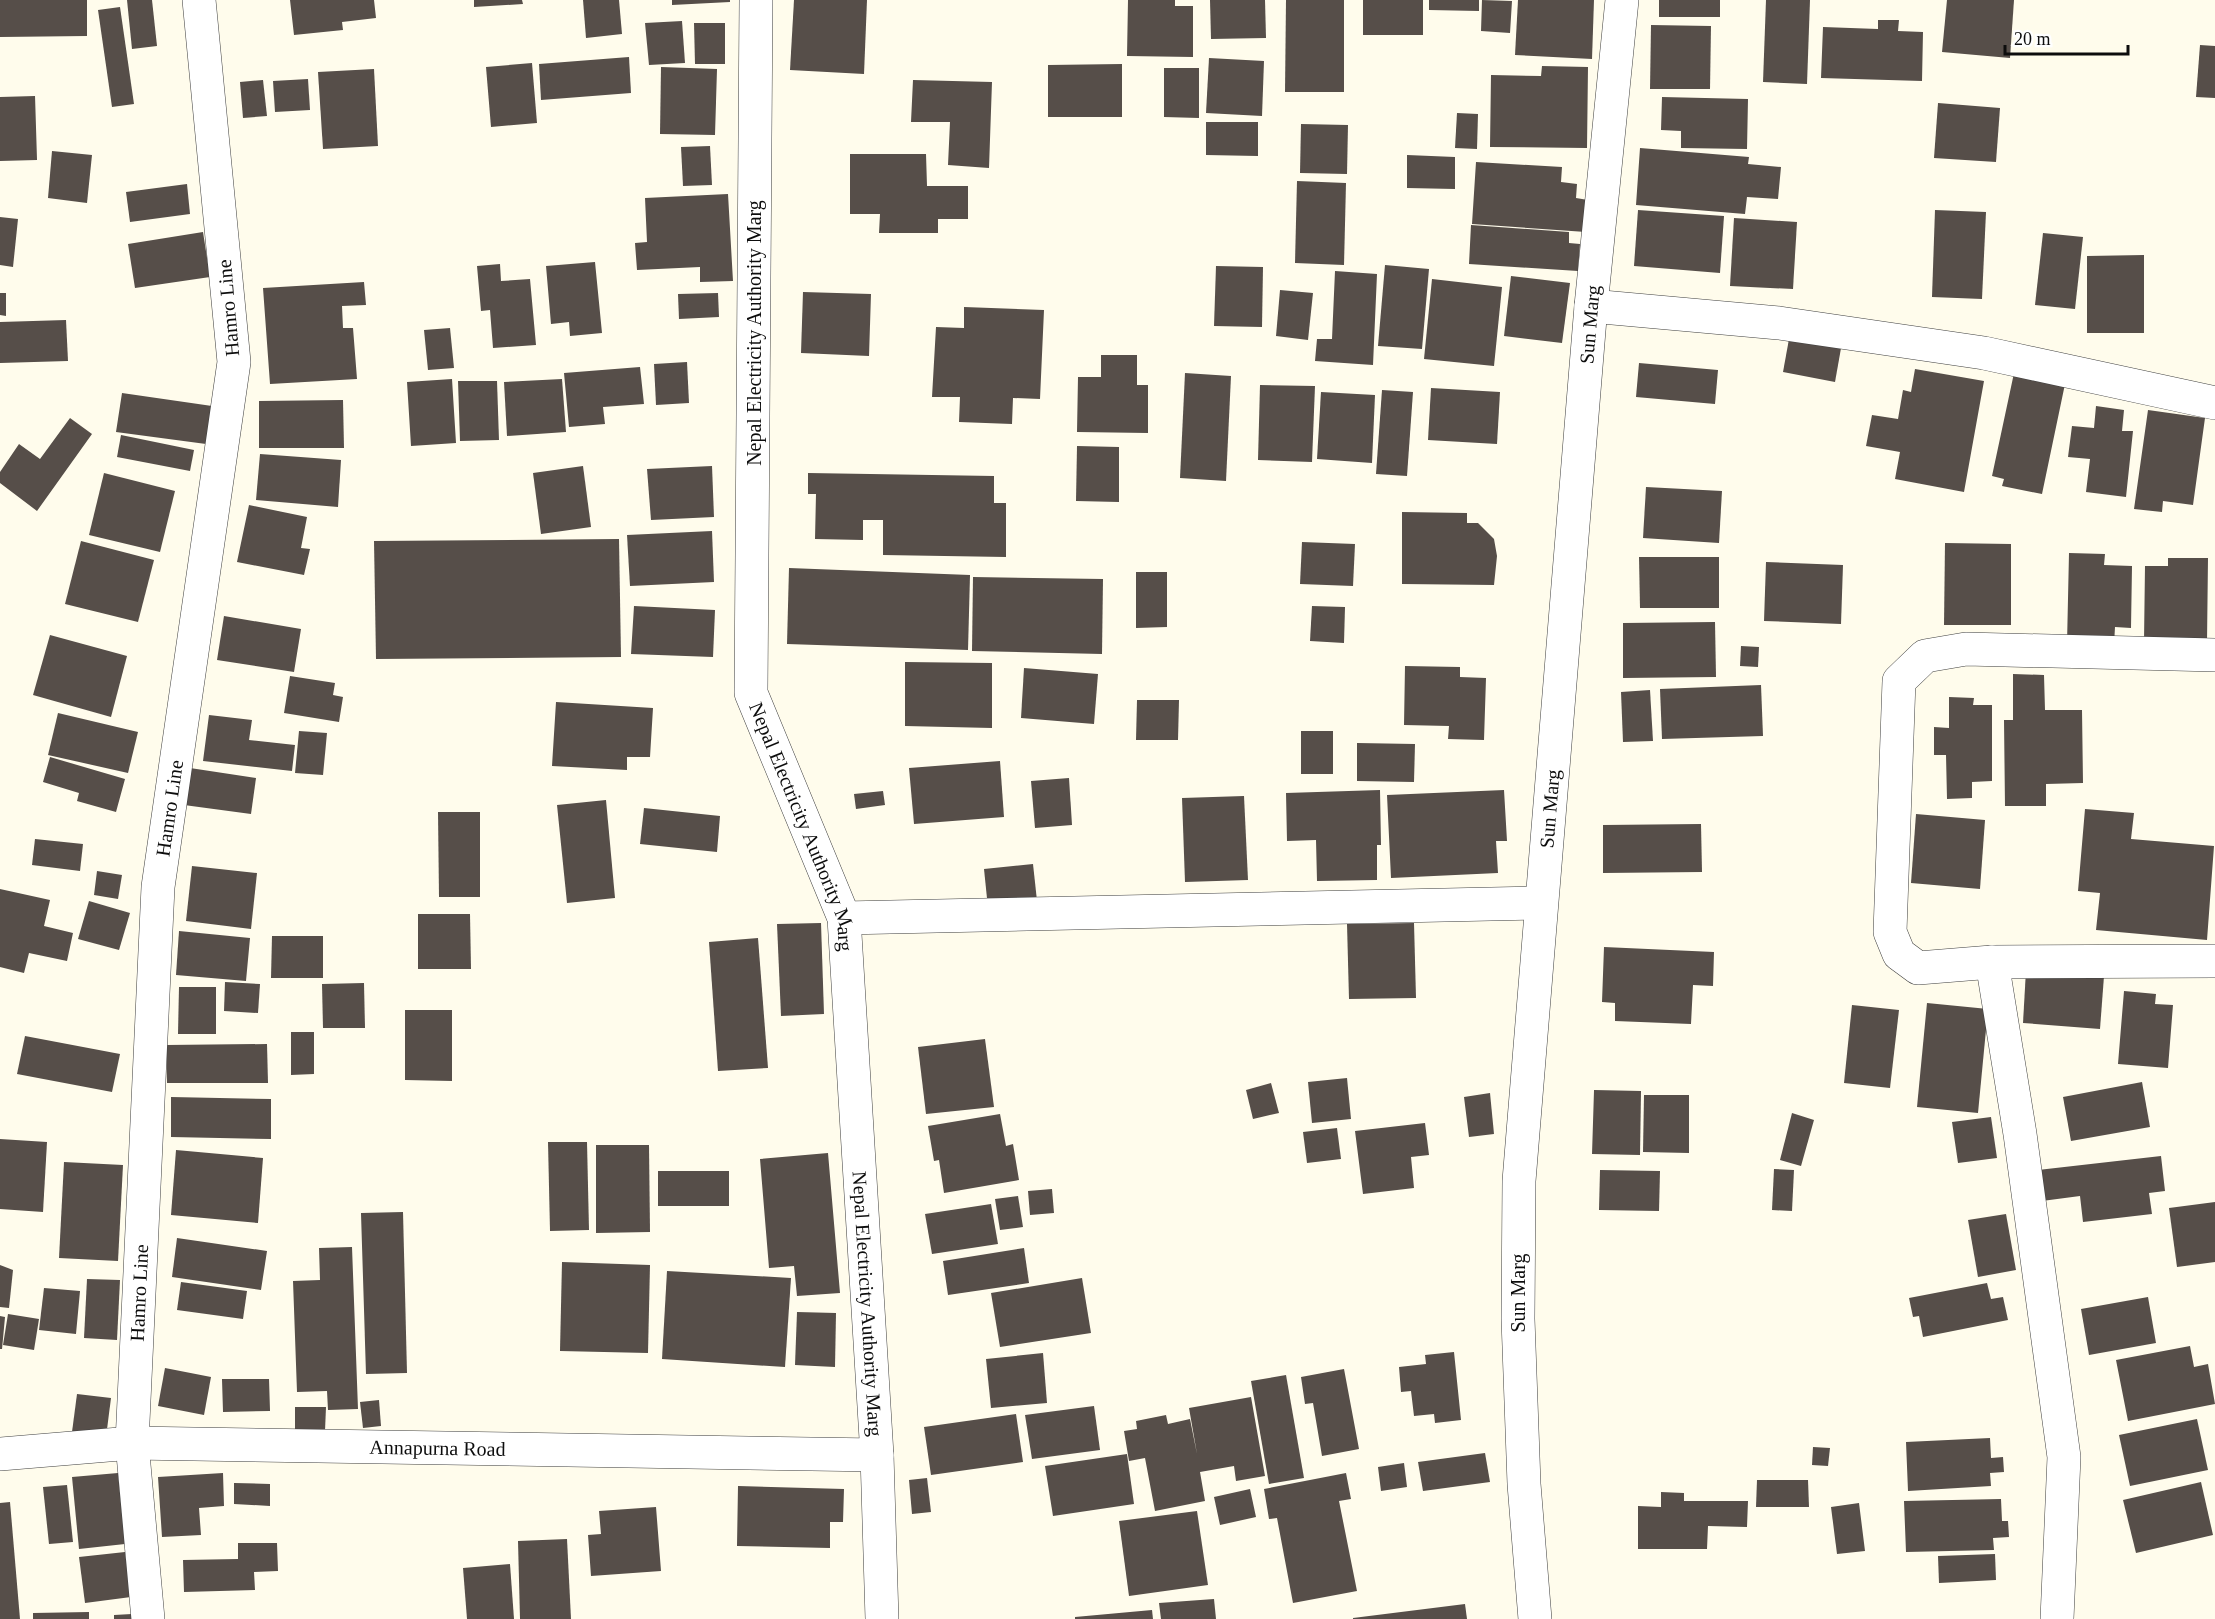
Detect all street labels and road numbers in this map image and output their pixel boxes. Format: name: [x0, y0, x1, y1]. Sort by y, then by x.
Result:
street label: Nepal Electricity Authority Marg: [743, 200, 766, 466]
street label: Hamro Line: [213, 259, 243, 357]
street label: Sun Marg: [1575, 284, 1605, 365]
street label: Nepal Electricity Authority Marg: [745, 699, 857, 952]
street label: Hamro Line: [152, 758, 187, 858]
street label: Sun Marg: [1535, 768, 1565, 849]
street label: Nepal Electricity Authority Marg: [849, 1170, 887, 1437]
street label: Hamro Line: [126, 1244, 152, 1342]
street label: Sun Marg: [1507, 1253, 1530, 1333]
street label: Annapurna Road: [369, 1436, 506, 1460]

